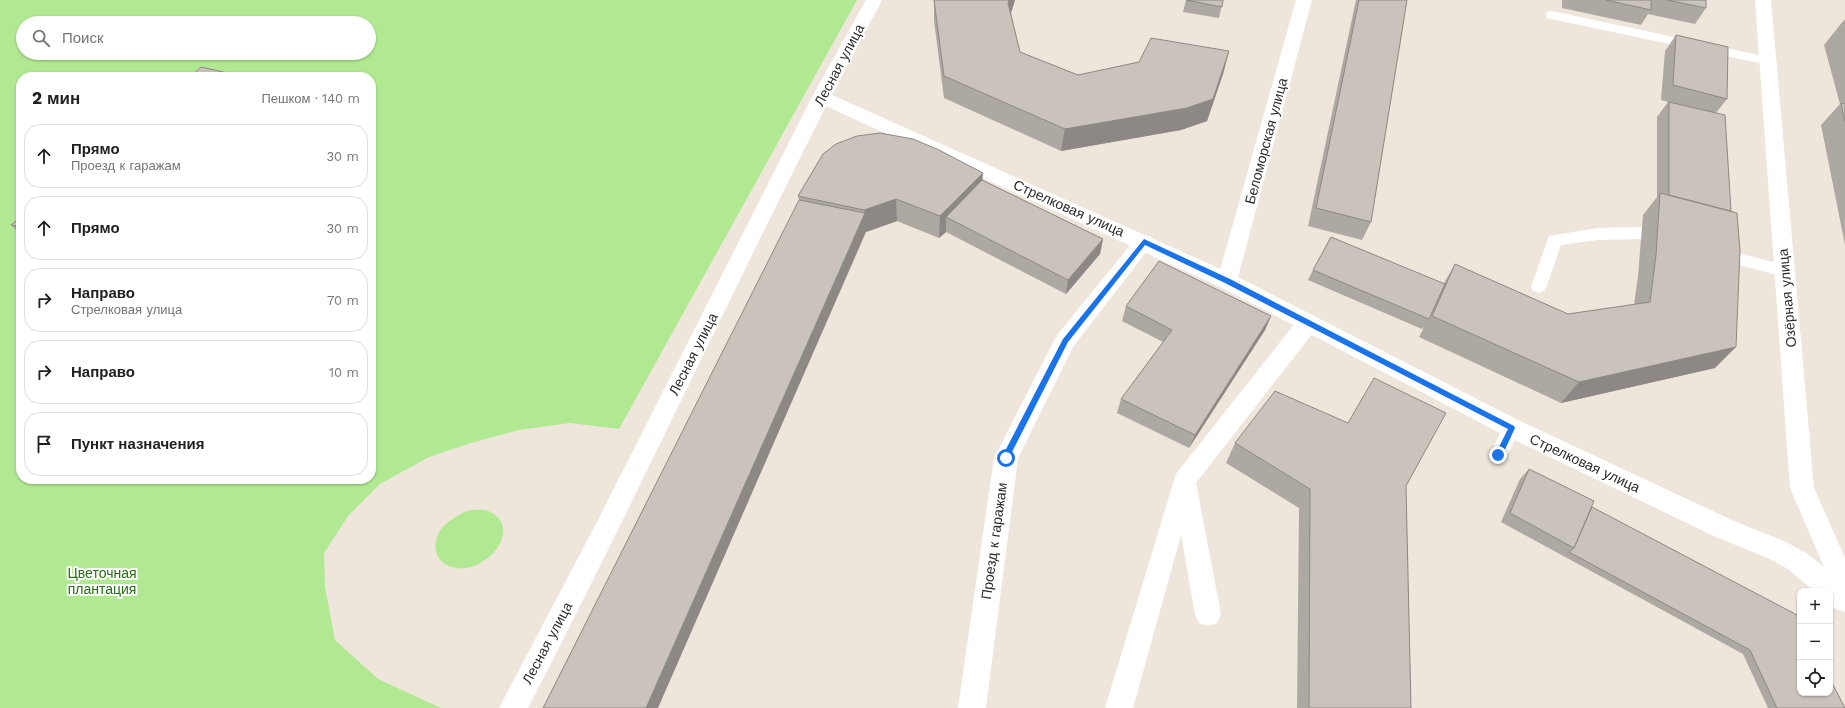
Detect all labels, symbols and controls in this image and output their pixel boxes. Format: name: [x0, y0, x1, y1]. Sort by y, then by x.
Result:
search box: [16, 16, 376, 60]
street label: Лесная улица: [811, 21, 867, 109]
icon: search: [30, 27, 52, 49]
text: Поиск: [62, 29, 104, 47]
street label: Беломорская улица: [1241, 76, 1291, 206]
text: 2 мин: [32, 88, 80, 108]
text: Пешком · 140 m: [262, 91, 360, 106]
text: Прямо: [71, 140, 120, 158]
icon: ahead: [33, 145, 55, 167]
text: 30 m: [327, 149, 359, 164]
text: Проезд к гаражам: [71, 158, 181, 173]
street label: Стрелковая улица: [1011, 176, 1127, 240]
icon: ahead: [33, 217, 55, 239]
text: Прямо: [71, 219, 120, 237]
text: 30 m: [327, 221, 359, 236]
street label: Озёрная улица: [1775, 248, 1799, 348]
text: Направо: [71, 284, 135, 302]
icon: right: [33, 289, 55, 311]
text: 70 m: [327, 293, 359, 308]
text: Стрелковая улица: [71, 302, 182, 317]
street label: Лесная улица: [665, 310, 721, 398]
icon: right: [33, 361, 55, 383]
text: Направо: [71, 363, 135, 381]
text: 10 m: [329, 365, 359, 380]
street label: Стрелковая улица: [1527, 430, 1643, 496]
icon: arrive: [33, 433, 55, 455]
text: Пункт назначения: [71, 435, 204, 453]
route end: [1489, 446, 1507, 464]
route start: [997, 449, 1015, 467]
street label: Проезд к гаражам: [978, 481, 1010, 601]
park label: Цветочная плантация: [67, 565, 137, 597]
map controls: [1797, 588, 1833, 696]
button: +: [1797, 588, 1833, 624]
street label: Лесная улица: [519, 599, 575, 687]
button: −: [1797, 624, 1833, 660]
button: locate: [1797, 660, 1833, 696]

